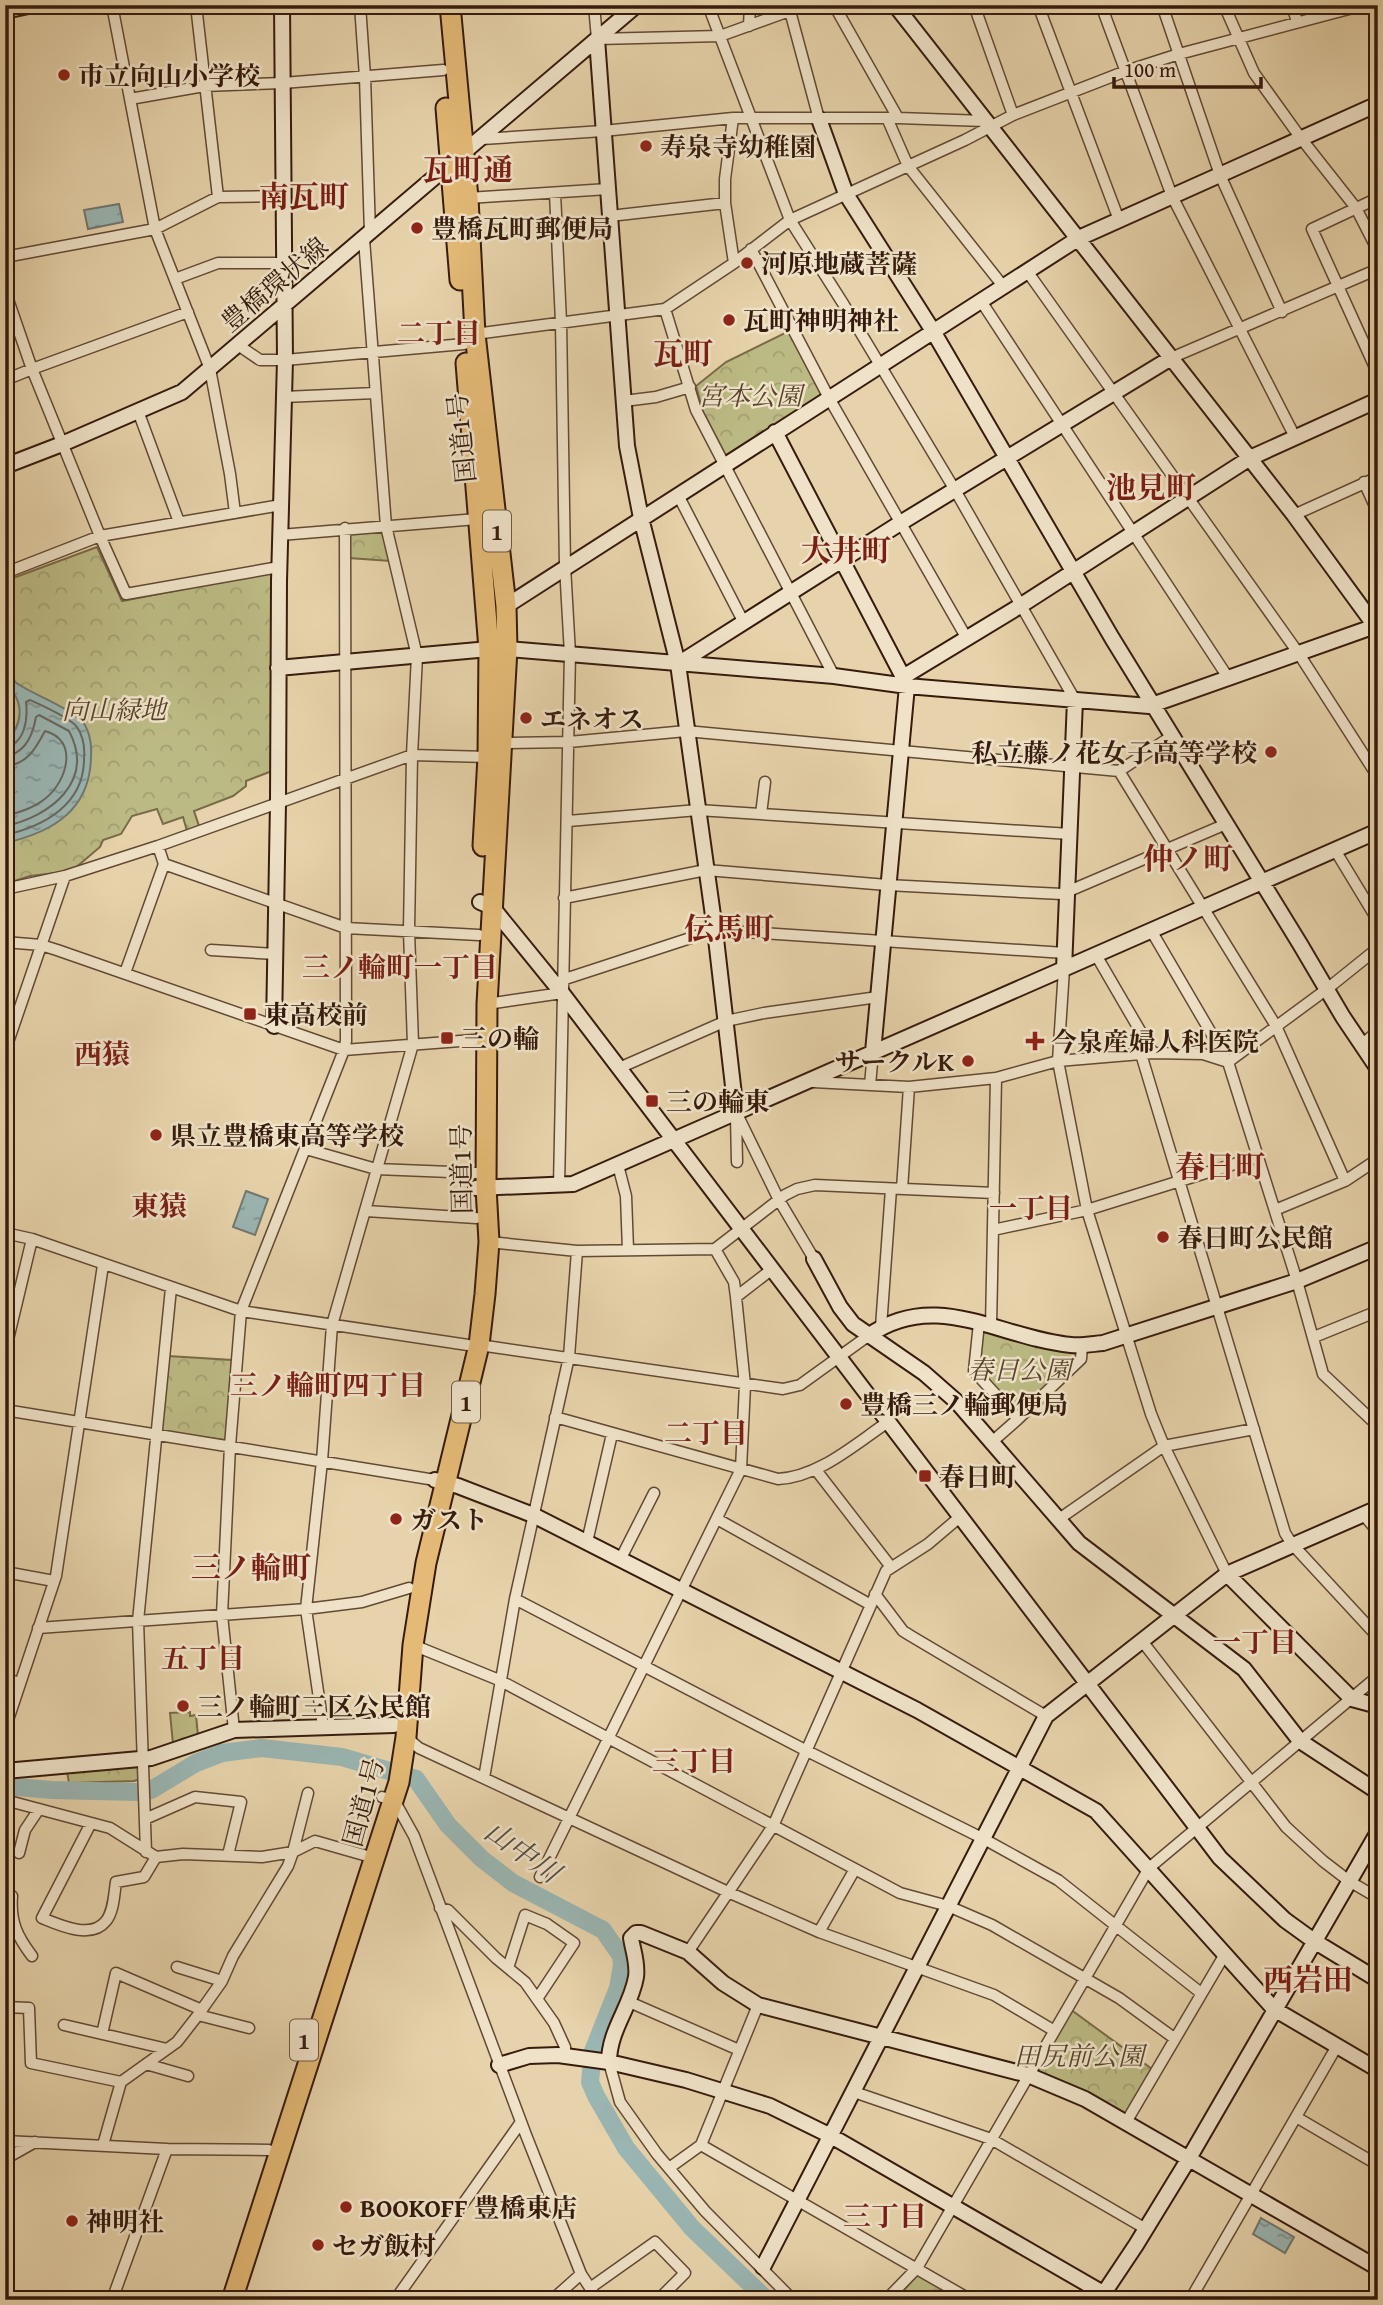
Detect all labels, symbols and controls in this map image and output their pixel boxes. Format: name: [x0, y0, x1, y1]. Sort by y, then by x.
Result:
scale bar: [1114, 46, 1260, 90]
text: 100 m: [1124, 54, 1176, 85]
place label: 市立向山小学校: [78, 56, 260, 95]
marker: 市立向山小学校: [56, 67, 72, 83]
place label: 寿泉寺幼稚園: [660, 127, 816, 166]
marker: 寿泉寺幼稚園: [638, 138, 654, 154]
district label: 瓦町通: [423, 147, 513, 191]
district label: 南瓦町: [259, 174, 349, 218]
place label: 豊橋瓦町郵便局: [431, 209, 613, 248]
marker: 豊橋瓦町郵便局: [409, 220, 425, 236]
street label: 豊橋環状線: [212, 227, 336, 341]
place label: 河原地蔵菩薩: [761, 244, 917, 283]
marker: 河原地蔵菩薩: [739, 255, 755, 271]
place label: 瓦町神明神社: [743, 301, 899, 340]
district label: 二丁目: [397, 312, 481, 353]
marker: 瓦町神明神社: [721, 312, 737, 328]
district label: 瓦町: [653, 331, 713, 375]
park label: 宮本公園: [698, 376, 806, 415]
street label: 国道1号: [437, 391, 485, 485]
district label: 池見町: [1106, 465, 1196, 509]
road number: 1: [483, 510, 511, 552]
district label: 大井町: [801, 528, 891, 572]
park label: 向山緑地: [62, 690, 169, 729]
place label: エネオス: [540, 699, 644, 738]
marker: エネオス: [518, 710, 534, 726]
place label: 私立藤ノ花女子高等学校: [971, 733, 1257, 772]
marker: 私立藤ノ花女子高等学校: [1263, 744, 1279, 760]
district label: 仲ノ町: [1143, 836, 1233, 880]
district label: 伝馬町: [684, 906, 774, 950]
district label: 三ノ輪町一丁目: [302, 946, 498, 987]
place label: 東高校前: [264, 995, 368, 1034]
marker: 東高校前: [242, 1006, 258, 1022]
place label: 三の輪: [461, 1019, 539, 1058]
place label: 今泉産婦人科医院: [1051, 1022, 1259, 1061]
marker: 三の輪: [439, 1030, 455, 1046]
marker: 今泉産婦人科医院: [1025, 1031, 1045, 1051]
district label: 西猿: [74, 1033, 130, 1074]
place label: サークルK: [834, 1042, 955, 1081]
marker: サークルK: [960, 1053, 976, 1069]
place label: 三の輪東: [666, 1082, 770, 1121]
marker: 三の輪東: [644, 1093, 660, 1109]
place label: 県立豊橋東高等学校: [170, 1116, 404, 1155]
street label: 国道1号: [441, 1123, 481, 1215]
marker: 県立豊橋東高等学校: [148, 1127, 164, 1143]
district label: 春日町: [1175, 1144, 1265, 1188]
district label: 東猿: [131, 1185, 187, 1226]
district label: 一丁目: [989, 1187, 1073, 1228]
place label: 春日町公民館: [1177, 1218, 1333, 1257]
marker: 春日町公民館: [1155, 1229, 1171, 1245]
park label: 春日公園: [967, 1350, 1075, 1389]
district label: 三ノ輪町四丁目: [230, 1364, 426, 1405]
road number: 1: [452, 1382, 480, 1422]
place label: 豊橋三ノ輪郵便局: [860, 1385, 1068, 1424]
marker: 豊橋三ノ輪郵便局: [838, 1396, 854, 1412]
district label: 二丁目: [664, 1412, 748, 1453]
place label: 春日町: [939, 1457, 1017, 1496]
marker: 春日町: [917, 1468, 933, 1484]
place label: ガスト: [410, 1500, 488, 1539]
marker: ガスト: [388, 1511, 404, 1527]
district label: 三ノ輪町: [191, 1545, 311, 1589]
district label: 一丁目: [1213, 1621, 1297, 1662]
district label: 五丁目: [161, 1637, 245, 1678]
place label: 三ノ輪町三区公民館: [197, 1687, 431, 1726]
marker: 三ノ輪町三区公民館: [175, 1698, 191, 1714]
district label: 三丁目: [652, 1740, 736, 1781]
street label: 国道1号: [332, 1753, 394, 1851]
water label: 山中川: [477, 1810, 572, 1894]
district label: 西岩田: [1263, 1957, 1353, 2001]
road number: 1: [290, 2020, 318, 2060]
park label: 田尻前公園: [1014, 2036, 1148, 2075]
place label: BOOKOFF 豊橋東店: [360, 2188, 577, 2227]
district label: 三丁目: [843, 2195, 927, 2236]
marker: BOOKOFF 豊橋東店: [338, 2199, 354, 2215]
place label: 神明社: [86, 2202, 164, 2241]
marker: 神明社: [64, 2213, 80, 2229]
place label: セガ飯村: [332, 2226, 436, 2265]
marker: セガ飯村: [310, 2237, 326, 2253]

